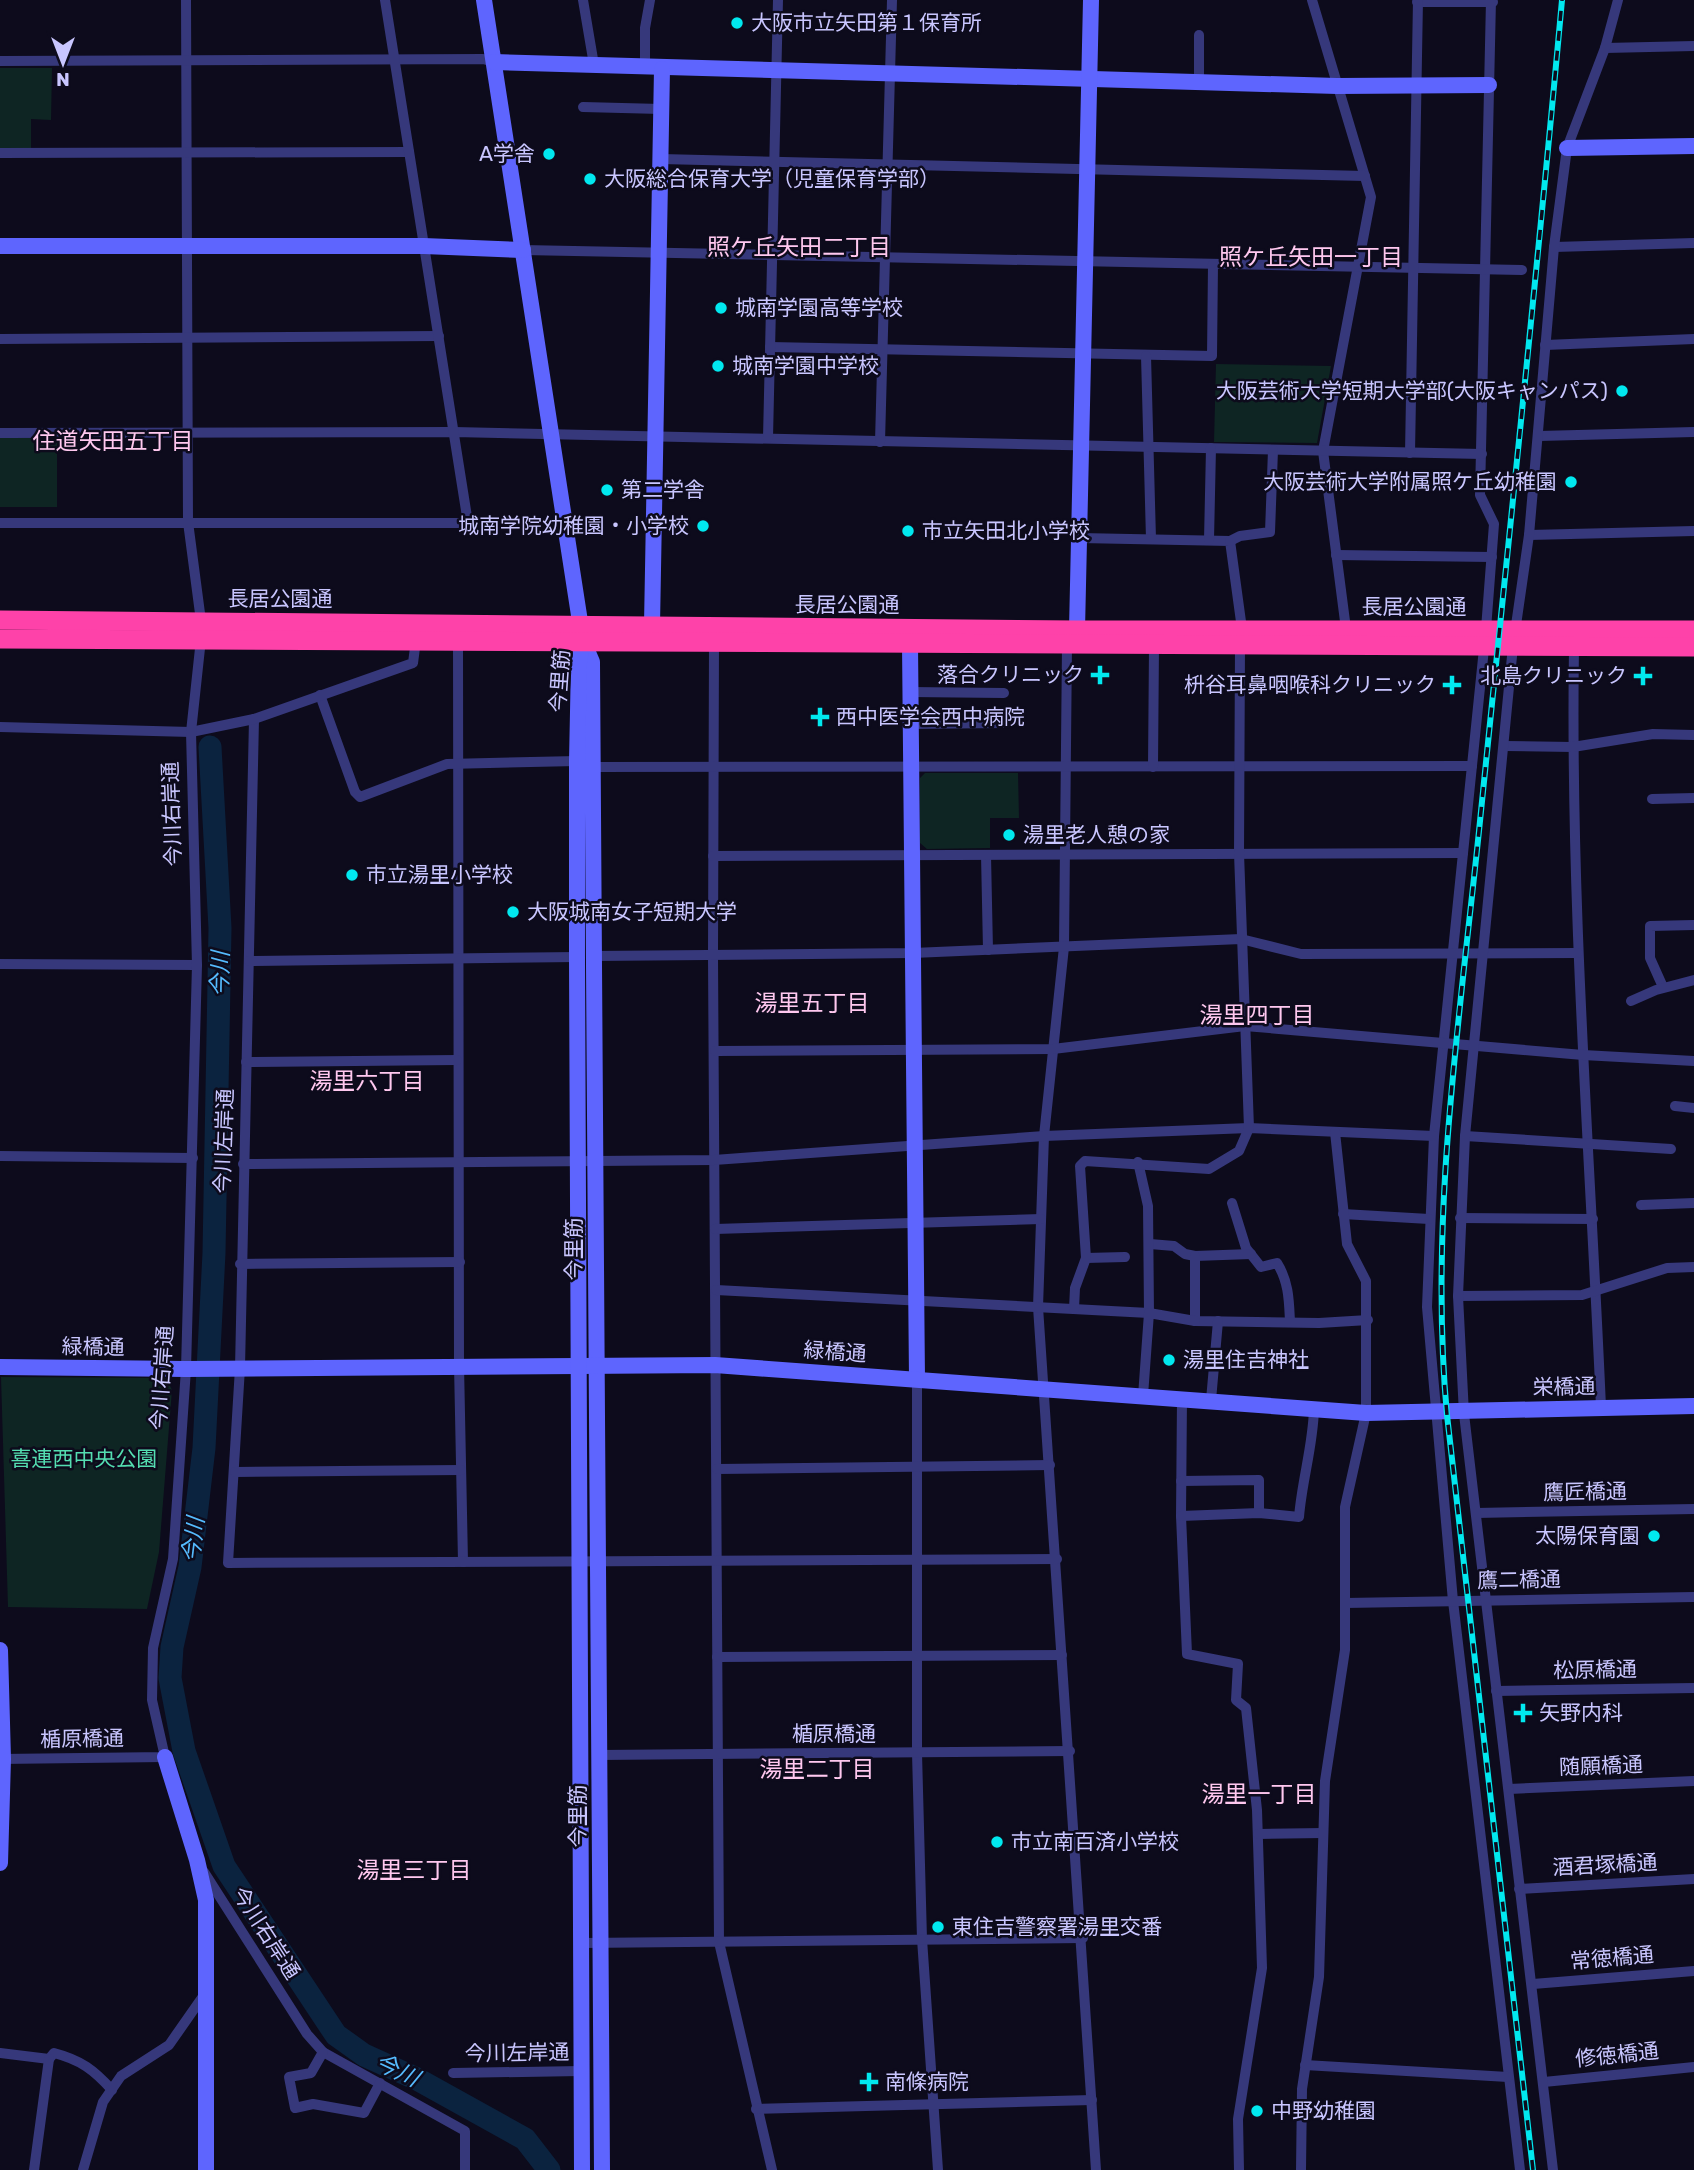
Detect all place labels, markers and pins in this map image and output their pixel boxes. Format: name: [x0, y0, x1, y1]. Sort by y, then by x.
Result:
place label: 大阪市立矢田第１保育所: [751, 10, 982, 35]
marker: 大阪市立矢田第１保育所: [729, 15, 745, 31]
place label: A学舎: [479, 141, 535, 166]
marker: A学舎: [541, 146, 557, 162]
place label: 大阪総合保育大学（児童保育学部）: [604, 166, 940, 191]
marker: 大阪総合保育大学（児童保育学部）: [582, 171, 598, 187]
place label: 城南学園高等学校: [735, 295, 903, 320]
marker: 城南学園高等学校: [713, 300, 729, 316]
place label: 城南学園中学校: [732, 353, 879, 378]
marker: 城南学園中学校: [710, 358, 726, 374]
place label: 大阪芸術大学短期大学部(大阪キャンパス): [1216, 378, 1608, 403]
marker: 大阪芸術大学短期大学部(大阪キャンパス): [1614, 383, 1630, 399]
place label: 大阪芸術大学附属照ケ丘幼稚園: [1263, 469, 1557, 494]
marker: 大阪芸術大学附属照ケ丘幼稚園: [1563, 474, 1579, 490]
place label: 第二学舎: [621, 477, 705, 502]
marker: 第二学舎: [599, 482, 615, 498]
place label: 城南学院幼稚園・小学校: [458, 513, 689, 538]
marker: 城南学院幼稚園・小学校: [695, 518, 711, 534]
place label: 市立矢田北小学校: [922, 518, 1090, 543]
marker: 市立矢田北小学校: [900, 523, 916, 539]
place label: 落合クリニック: [937, 662, 1084, 687]
place label: 北島クリニック: [1480, 663, 1627, 688]
marker: 落合クリニック: [1090, 665, 1110, 685]
marker: 北島クリニック: [1633, 666, 1653, 686]
place label: 枡谷耳鼻咽喉科クリニック: [1184, 672, 1436, 697]
marker: 枡谷耳鼻咽喉科クリニック: [1442, 675, 1462, 695]
place label: 西中医学会西中病院: [836, 704, 1025, 729]
marker: 西中医学会西中病院: [810, 707, 830, 727]
place label: 湯里老人憩の家: [1023, 822, 1170, 847]
marker: 湯里老人憩の家: [1001, 827, 1017, 843]
place label: 市立湯里小学校: [366, 862, 513, 887]
marker: 市立湯里小学校: [344, 867, 360, 883]
place label: 大阪城南女子短期大学: [527, 899, 737, 924]
marker: 大阪城南女子短期大学: [505, 904, 521, 920]
place label: 湯里住吉神社: [1183, 1347, 1309, 1372]
marker: 湯里住吉神社: [1161, 1352, 1177, 1368]
place label: 太陽保育園: [1535, 1523, 1640, 1548]
marker: 太陽保育園: [1646, 1528, 1662, 1544]
place label: 矢野内科: [1539, 1700, 1623, 1725]
marker: 矢野内科: [1513, 1703, 1533, 1723]
place label: 市立南百済小学校: [1011, 1829, 1179, 1854]
marker: 市立南百済小学校: [989, 1834, 1005, 1850]
place label: 東住吉警察署湯里交番: [952, 1914, 1162, 1939]
marker: 東住吉警察署湯里交番: [930, 1919, 946, 1935]
place label: 南條病院: [885, 2069, 969, 2094]
marker: 南條病院: [859, 2072, 879, 2092]
place label: 中野幼稚園: [1271, 2098, 1376, 2123]
marker: 中野幼稚園: [1249, 2103, 1265, 2119]

